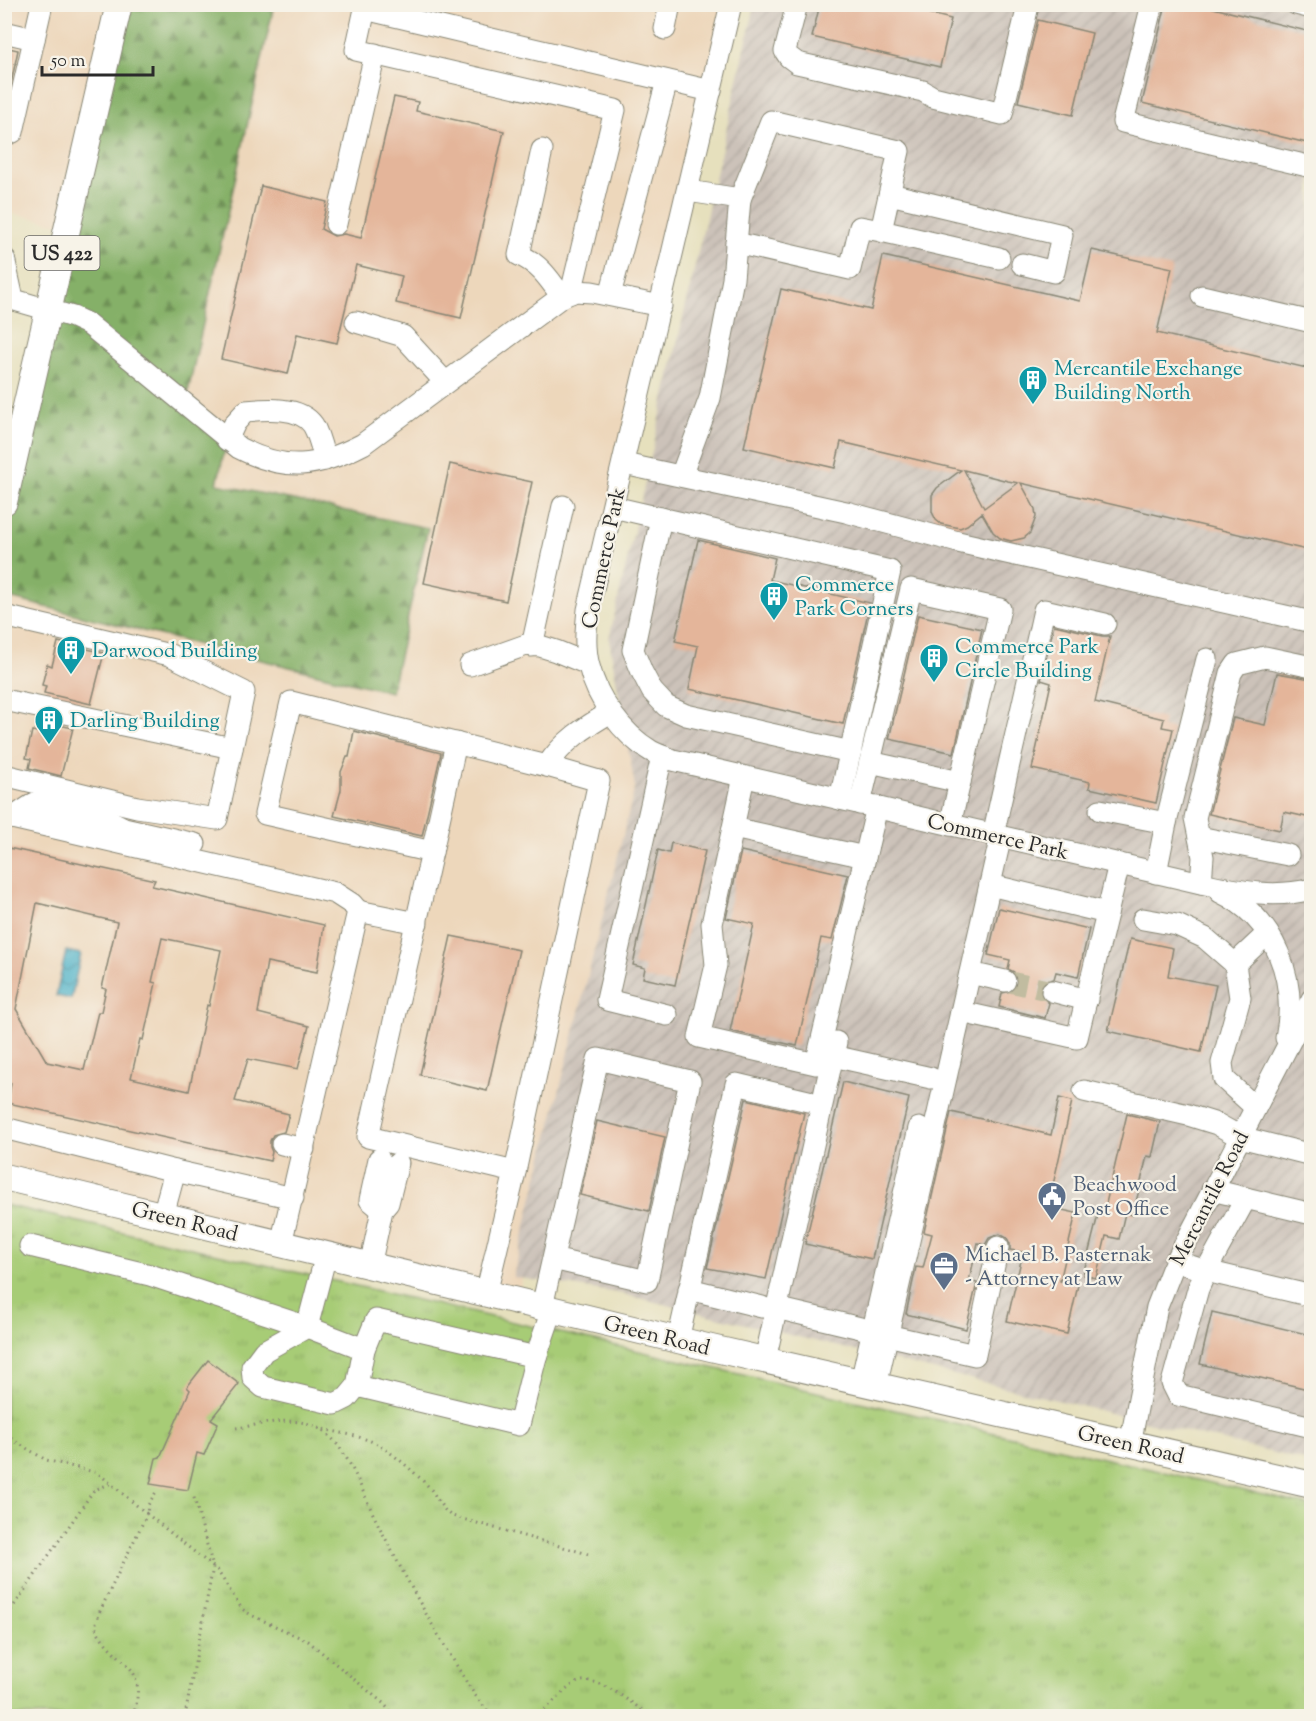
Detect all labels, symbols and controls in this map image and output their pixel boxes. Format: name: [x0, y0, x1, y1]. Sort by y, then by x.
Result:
scale bar: [42, 39, 153, 77]
text: 50 m: [50, 49, 86, 75]
road number: US 422: [25, 236, 100, 270]
place label: Mercantile Exchange Building North: [1054, 355, 1243, 409]
building icon: Mercantile Exchange Building North: [1017, 364, 1049, 406]
street label: Commerce Park: [575, 484, 635, 632]
place label: Commerce Park Corners: [795, 571, 913, 625]
building icon: Commerce Park Corners: [758, 580, 790, 622]
place label: Commerce Park Circle Building: [955, 633, 1099, 687]
building icon: Darwood Building: [55, 634, 87, 676]
place label: Darwood Building: [92, 637, 258, 667]
building icon: Commerce Park Circle Building: [918, 642, 950, 684]
building icon: Darling Building: [33, 704, 65, 746]
place label: Darling Building: [70, 707, 220, 737]
street label: Commerce Park: [924, 807, 1072, 869]
street label: Mercantile Road: [1164, 1126, 1258, 1272]
place label: Beachwood Post Office: [1073, 1171, 1177, 1225]
public building icon: Beachwood Post Office: [1036, 1180, 1068, 1222]
street label: Green Road: [128, 1195, 241, 1251]
place label: Michael B. Pasternak - Attorney at Law: [965, 1241, 1152, 1295]
office icon: Michael B. Pasternak - Attorney at Law: [928, 1250, 960, 1292]
street label: Green Road: [600, 1309, 713, 1365]
street label: Green Road: [1074, 1419, 1187, 1473]

